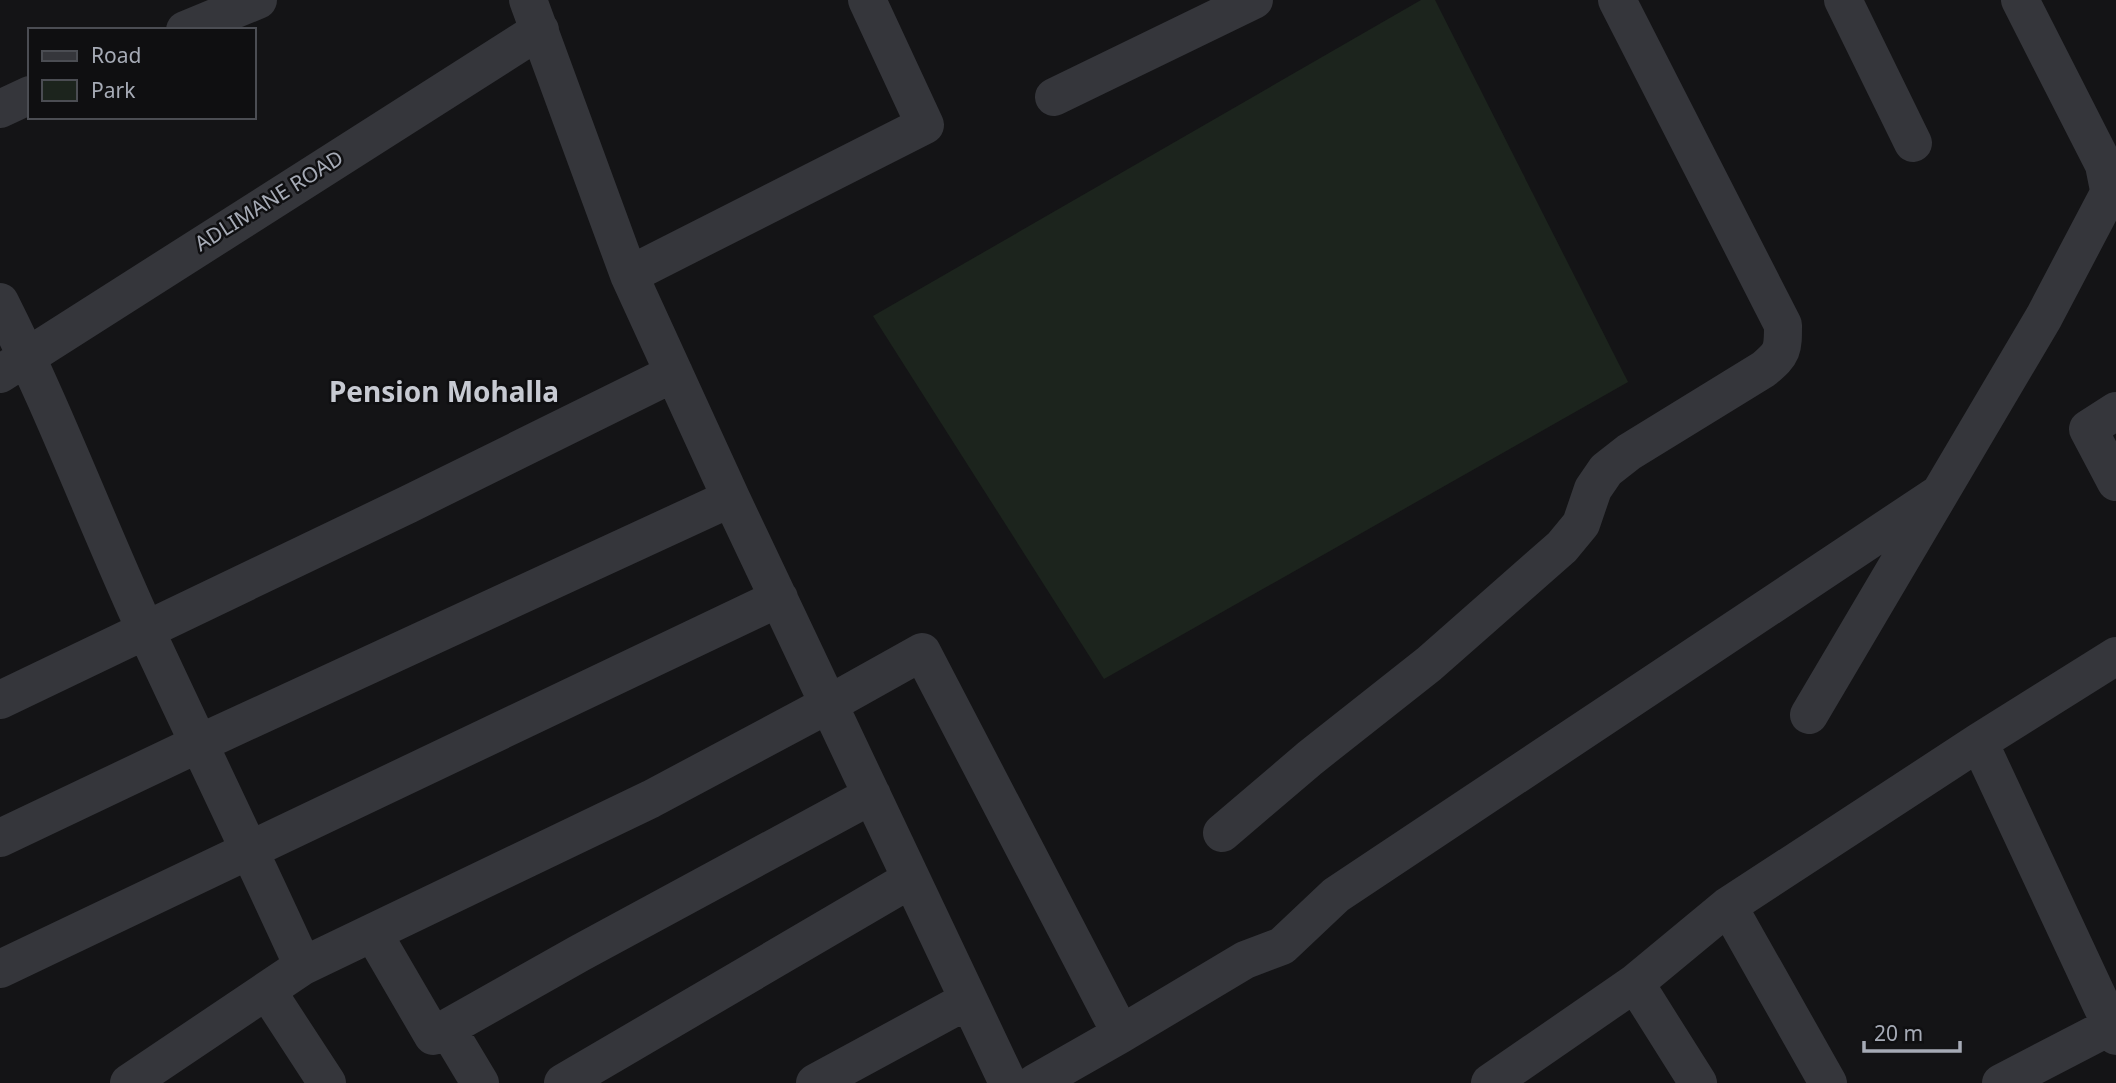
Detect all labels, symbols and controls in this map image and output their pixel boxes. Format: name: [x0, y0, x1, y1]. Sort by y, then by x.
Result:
legend: [28, 28, 256, 119]
text: Road: [91, 41, 141, 69]
text: Park: [91, 76, 136, 104]
street label: ADLIMANE ROAD: [189, 143, 348, 257]
district label: Pension Mohalla: [329, 372, 559, 410]
scale bar: [1864, 1010, 1960, 1054]
text: 20 m: [1874, 1019, 1923, 1047]

